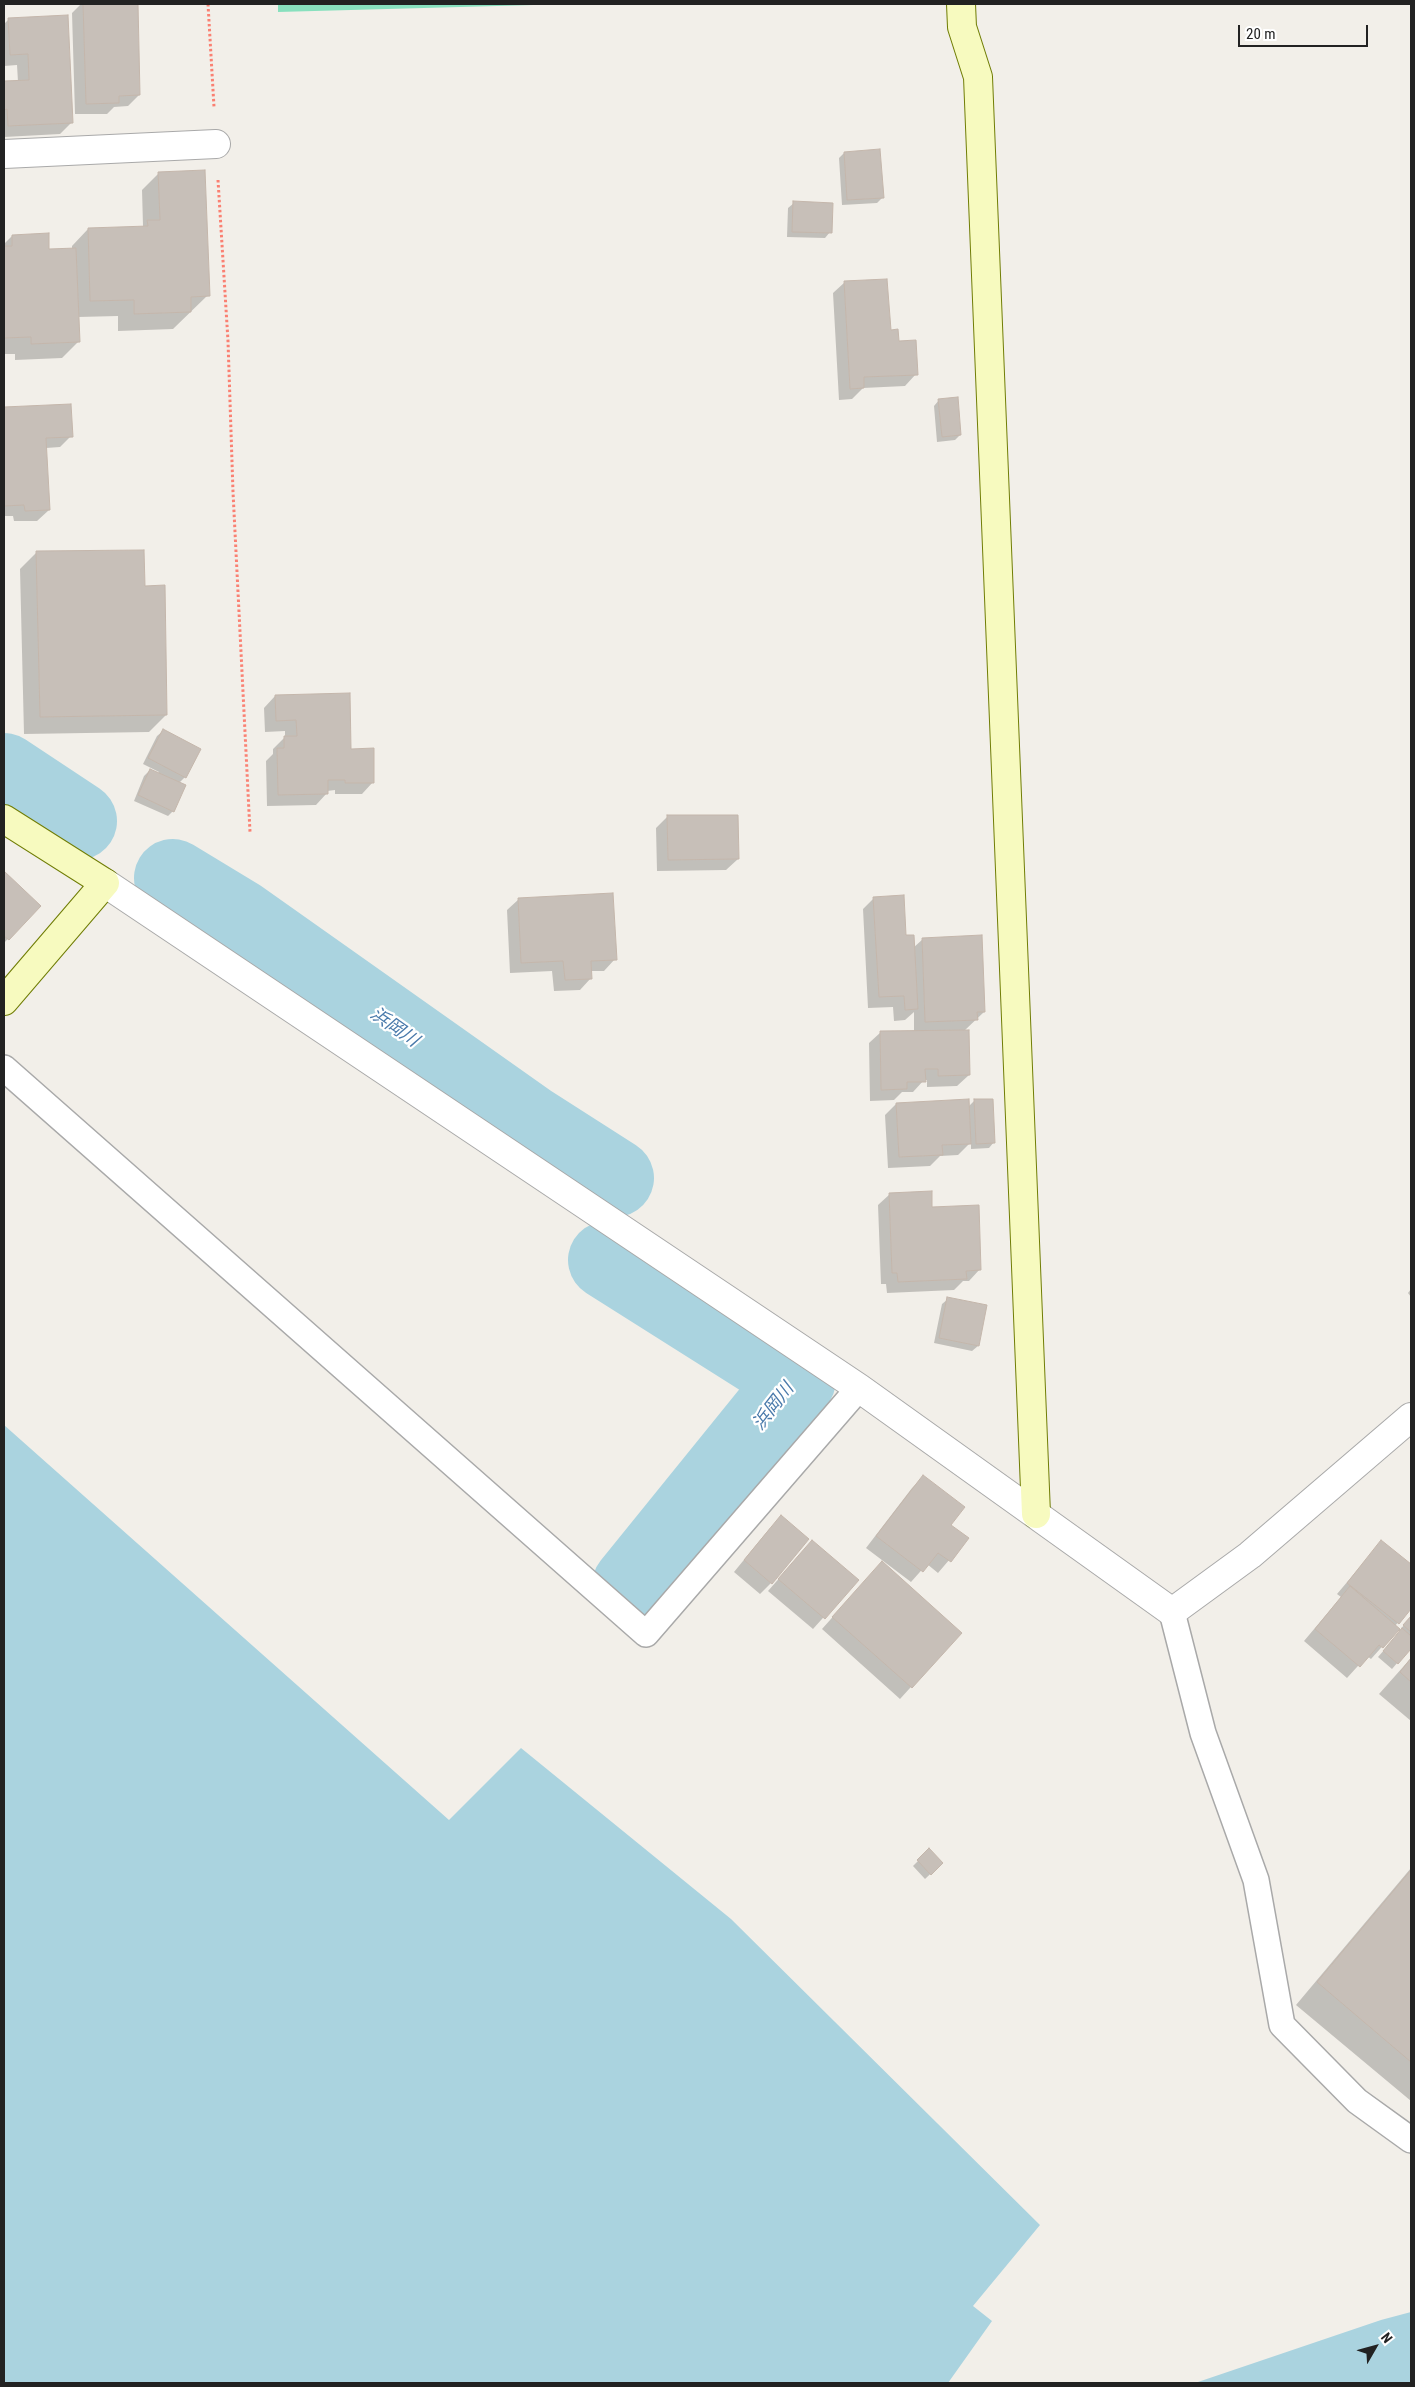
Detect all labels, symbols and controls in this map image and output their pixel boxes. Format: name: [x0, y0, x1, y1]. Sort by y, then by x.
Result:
scale bar: [1240, 15, 1370, 47]
text: 20 m: [1246, 25, 1276, 43]
water label: 浜岡川: [366, 1004, 422, 1052]
water label: 浜岡川: [749, 1379, 799, 1435]
north arrow: [1350, 2322, 1400, 2372]
text: N: [1378, 2329, 1396, 2346]

